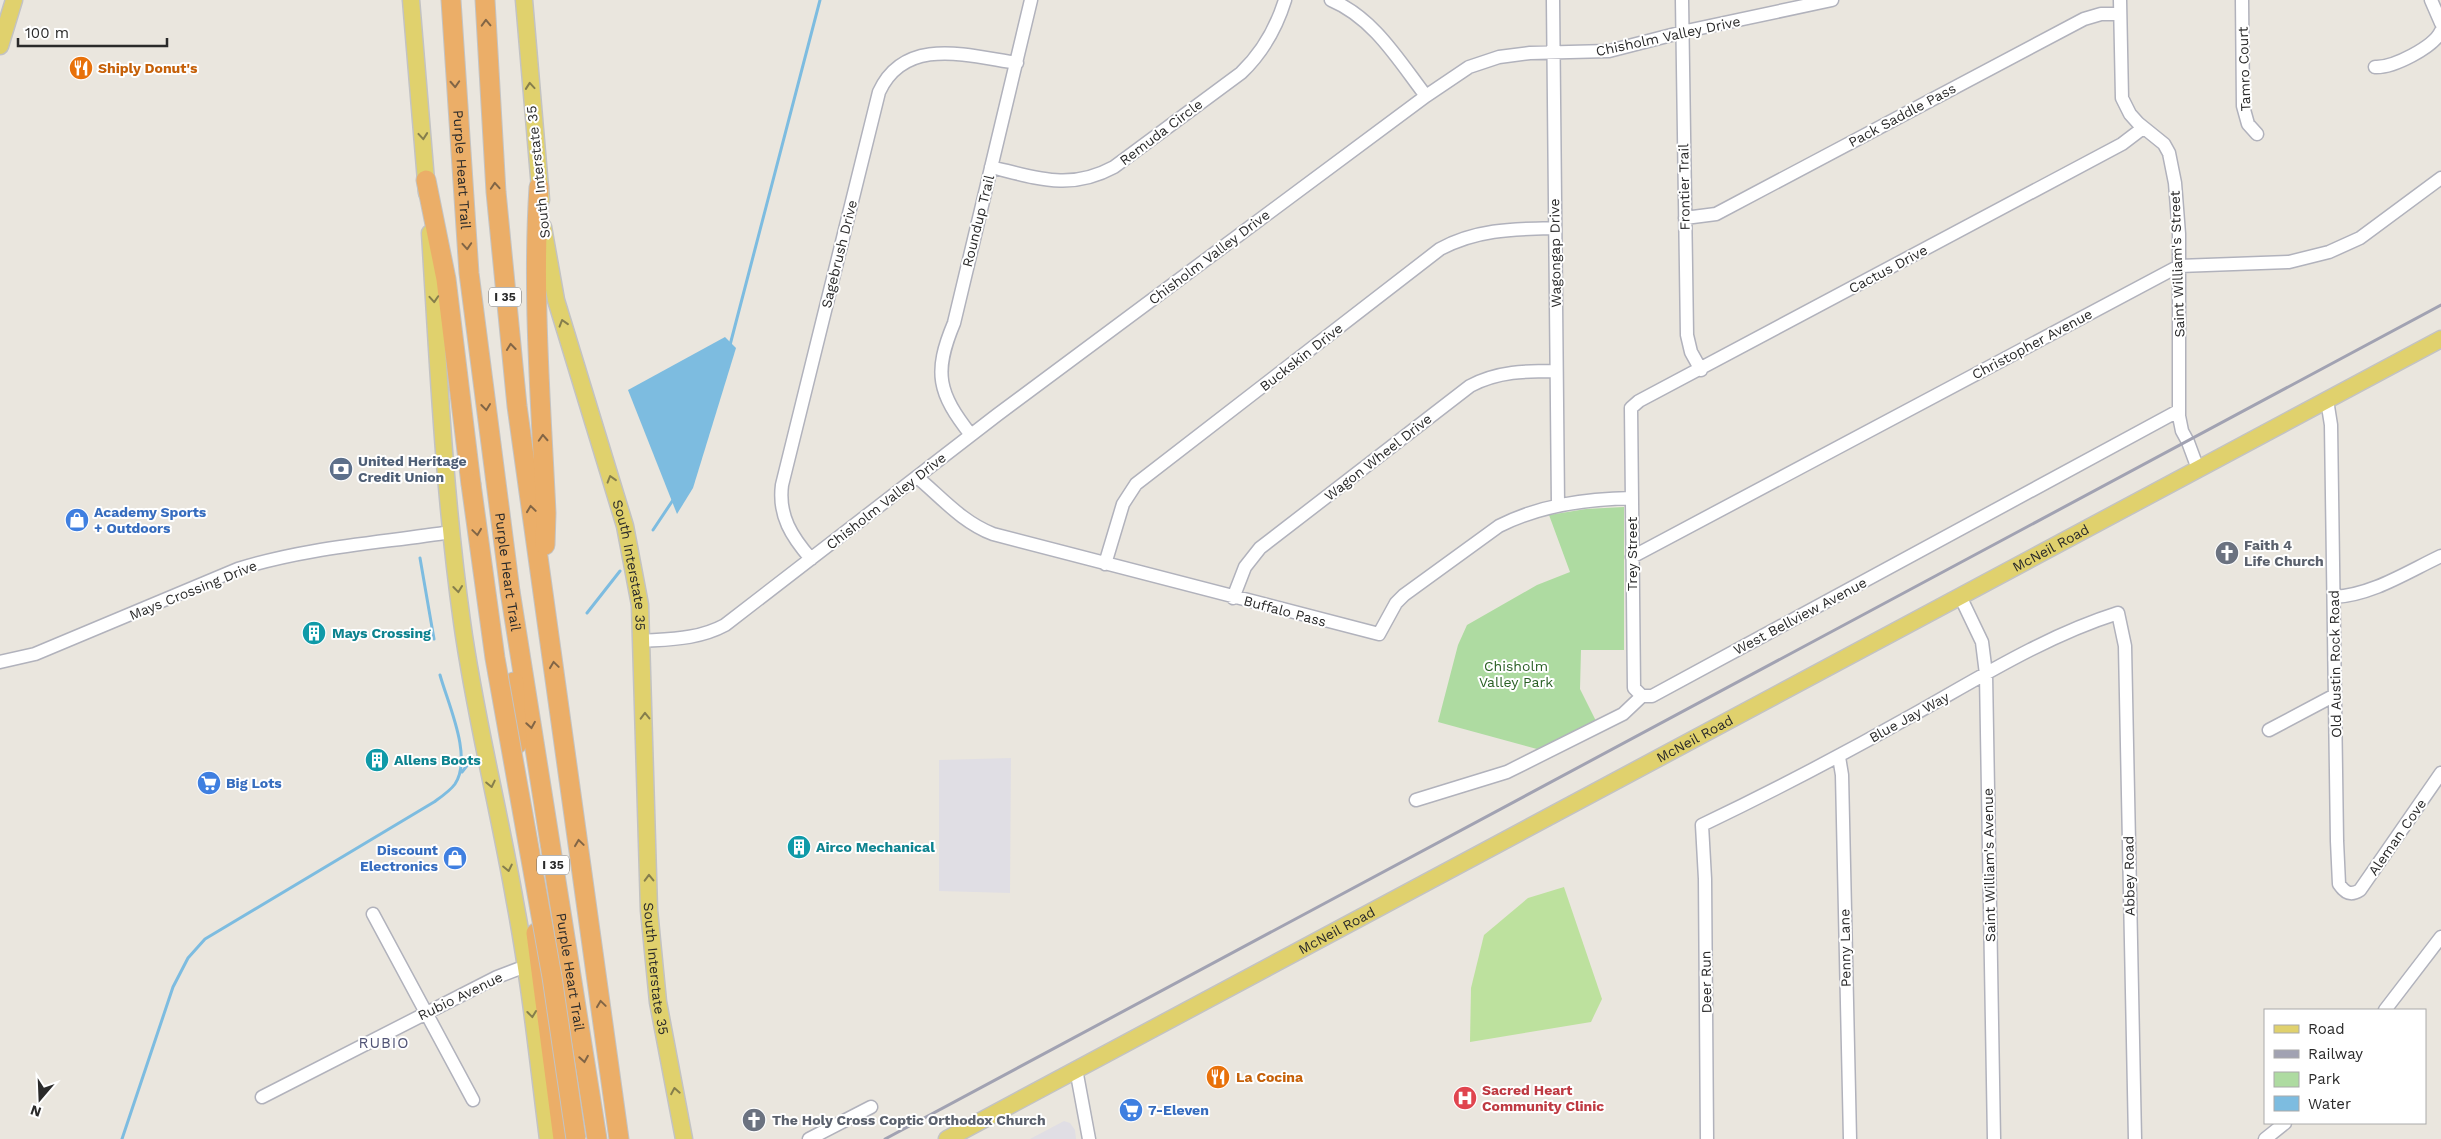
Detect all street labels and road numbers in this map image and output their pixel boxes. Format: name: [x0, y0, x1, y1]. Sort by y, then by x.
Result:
street label: Chisholm Valley Drive: [1594, 13, 1742, 59]
street label: Tamro Court: [2235, 26, 2253, 112]
street label: Pack Saddle Pass: [1846, 80, 1958, 150]
street label: Remuda Circle: [1117, 96, 1205, 168]
street label: South Interstate 35: [523, 105, 553, 239]
street label: Purple Heart Trail: [450, 109, 474, 231]
street label: Frontier Trail: [1675, 143, 1693, 231]
street label: Roundup Trail: [959, 173, 997, 269]
street label: Saint William's Street: [2166, 190, 2188, 338]
street label: Sagebrush Drive: [818, 198, 860, 310]
street label: Wagongap Drive: [1546, 198, 1564, 308]
street label: Chisholm Valley Drive: [1145, 206, 1273, 308]
street label: Cactus Drive: [1846, 242, 1930, 296]
road number: I 35: [489, 288, 521, 306]
street label: Christopher Avenue: [1969, 305, 2095, 383]
street label: Buckskin Drive: [1256, 320, 1346, 394]
street label: Wagon Wheel Drive: [1321, 410, 1435, 504]
street label: Chisholm Valley Drive: [823, 449, 949, 553]
street label: South Interstate 35: [609, 498, 649, 631]
street label: Purple Heart Trail: [492, 512, 524, 633]
street label: Trey Street: [1624, 517, 1640, 591]
street label: McNeil Road: [2010, 521, 2092, 575]
street label: Mays Crossing Drive: [127, 557, 259, 623]
street label: West Bellview Avenue: [1731, 574, 1869, 658]
street label: Old Austin Rock Road: [2326, 590, 2344, 738]
street label: Buffalo Pass: [1242, 592, 1328, 630]
street label: Blue Jay Way: [1866, 688, 1952, 746]
street label: McNeil Road: [1654, 712, 1736, 766]
street label: Saint William's Avenue: [1980, 788, 1998, 942]
street label: Aleman Cove: [2365, 796, 2429, 878]
street label: Abbey Road: [2120, 836, 2138, 916]
road number: I 35: [537, 856, 569, 874]
street label: South Interstate 35: [641, 902, 672, 1036]
street label: McNeil Road: [1296, 903, 1378, 957]
street label: Penny Lane: [1836, 909, 1854, 987]
street label: Purple Heart Trail: [553, 912, 588, 1033]
street label: Deer Run: [1697, 950, 1715, 1014]
street label: Rubio Avenue: [415, 969, 505, 1023]

